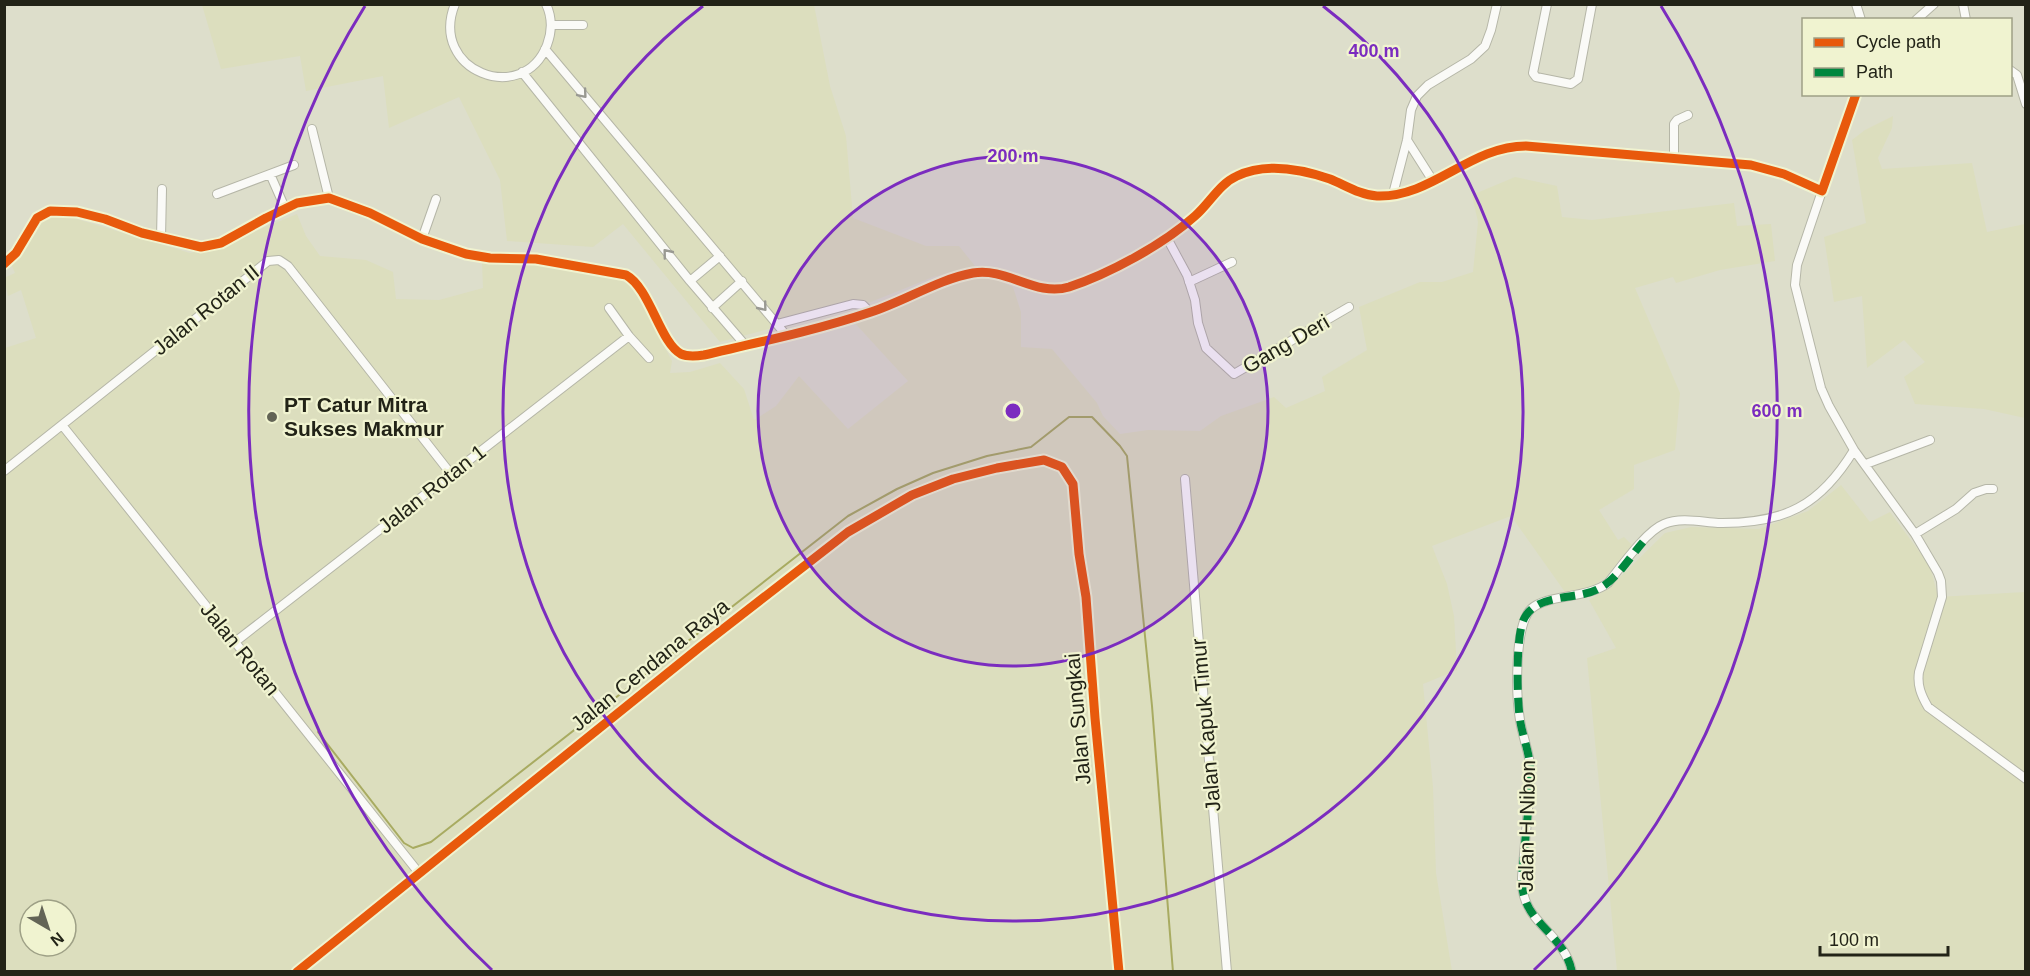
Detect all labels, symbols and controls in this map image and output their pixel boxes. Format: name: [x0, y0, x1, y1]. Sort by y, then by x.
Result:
legend: [1802, 18, 2012, 96]
text: Cycle path: [1856, 32, 1941, 52]
text: 400 m: [1348, 41, 1400, 61]
text: Path: [1856, 62, 1893, 82]
one-way arrow: [576, 87, 587, 98]
text: 200 m: [987, 146, 1039, 166]
one-way arrow: [664, 249, 675, 260]
street label: Jalan Rotan II: [148, 260, 263, 359]
one-way arrow: [756, 300, 767, 311]
street label: Gang Deri: [1239, 310, 1333, 377]
place label: PT Catur Mitra Sukses Makmur: [284, 393, 444, 440]
centre of rings: [1003, 401, 1023, 421]
text: 600 m: [1751, 401, 1803, 421]
marker: PT Catur Mitra Sukses Makmur: [265, 410, 279, 424]
street label: Jalan Rotan 1: [374, 440, 490, 538]
street label: Jalan Cendana Raya: [566, 594, 733, 735]
street label: Jalan Rotan: [196, 598, 285, 699]
street label: Jalan Kapuk Timur: [1186, 637, 1225, 813]
street label: Jalan Sungkai: [1060, 652, 1095, 786]
street label: Jalan H Nibon: [1514, 760, 1539, 892]
north arrow: [18, 898, 78, 958]
scale bar: [1820, 919, 1948, 957]
text: N: [47, 929, 67, 950]
text: 100 m: [1829, 930, 1879, 950]

